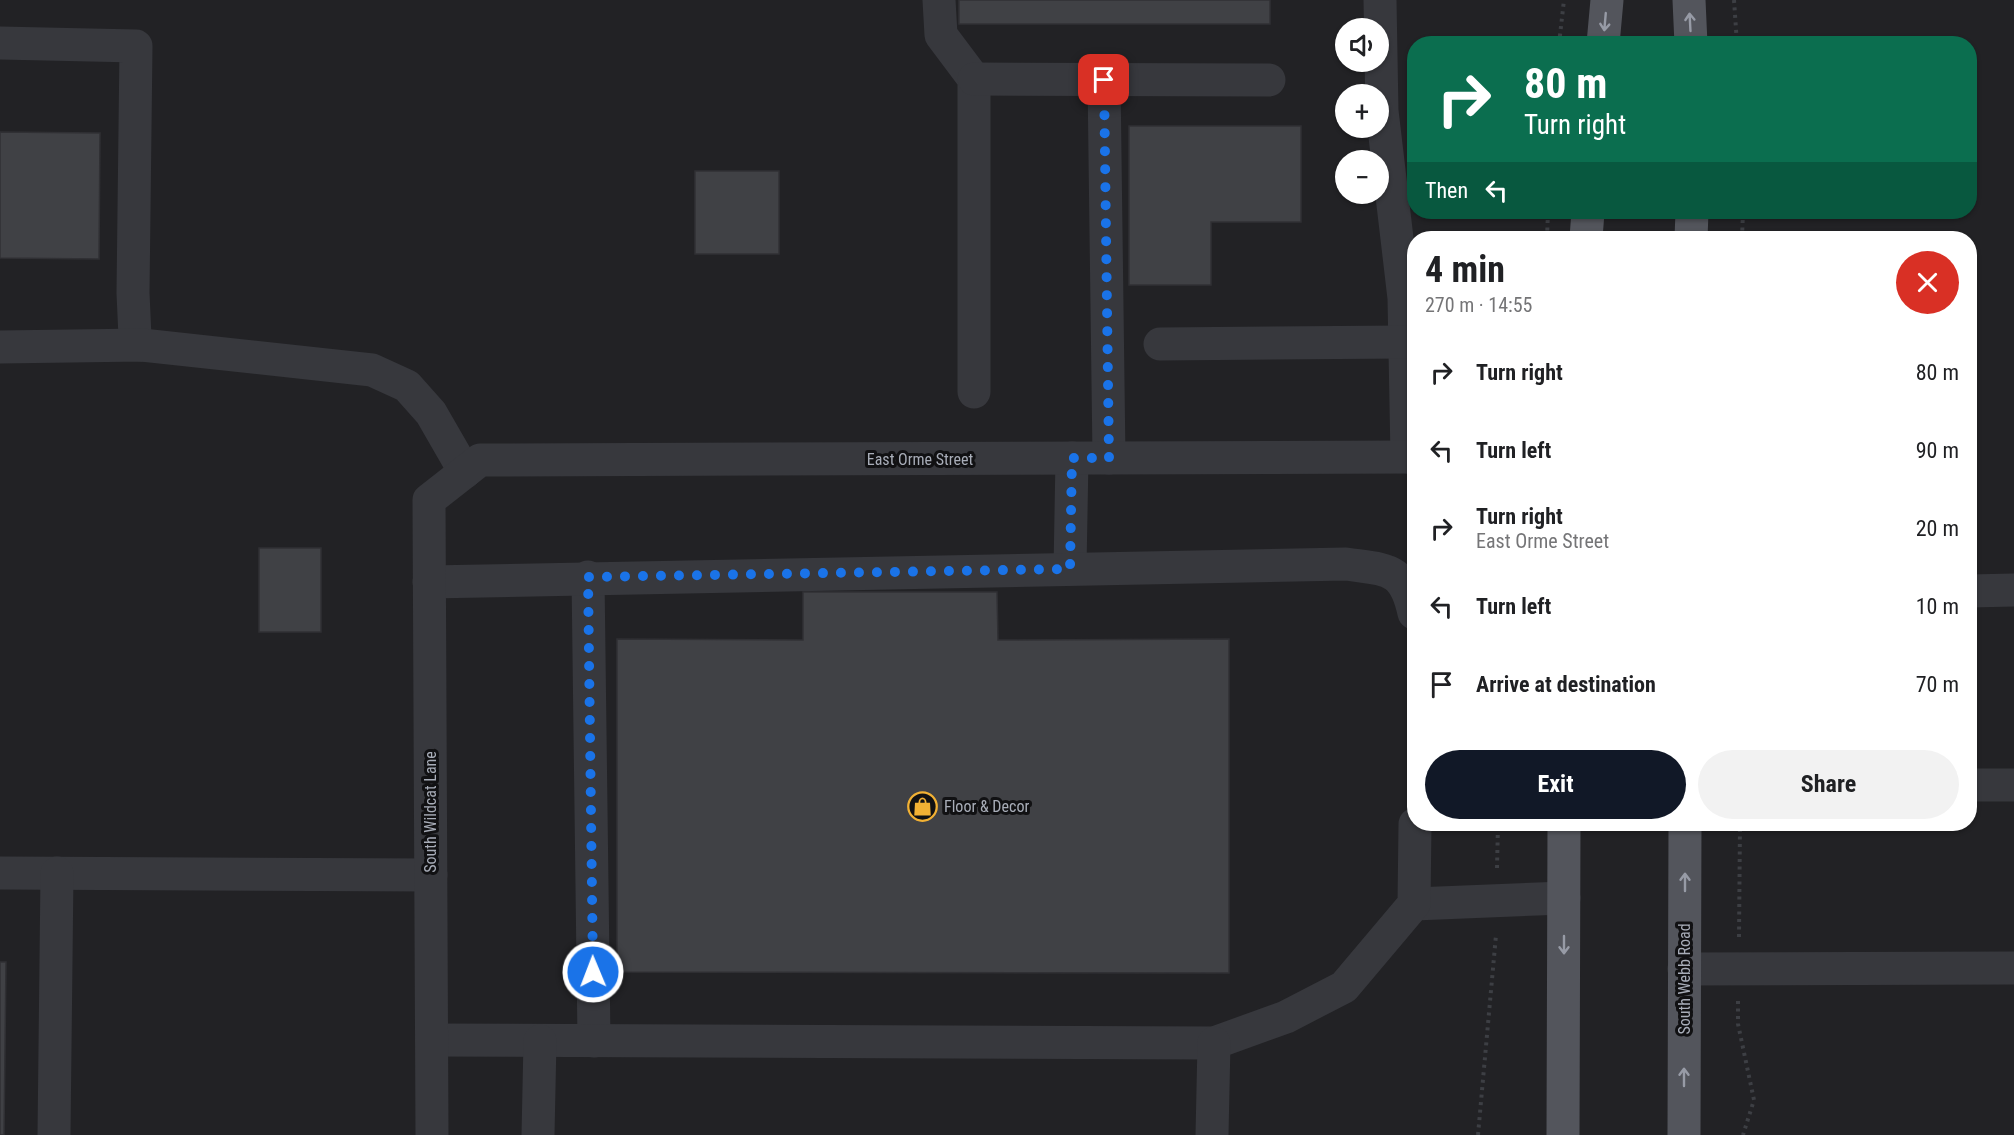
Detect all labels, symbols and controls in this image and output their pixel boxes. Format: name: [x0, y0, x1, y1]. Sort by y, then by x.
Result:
one-way arrow: [1599, 11, 1610, 31]
one-way arrow: [1684, 12, 1695, 32]
map controls: [1335, 18, 1389, 204]
button: sound: [1335, 18, 1389, 72]
pin: [1078, 54, 1129, 105]
text: 80 m: [1524, 59, 1607, 108]
icon: right: [1425, 60, 1503, 138]
icon: arrive: [1087, 63, 1120, 96]
button: +: [1335, 84, 1389, 138]
text: Turn right: [1524, 109, 1626, 141]
button: −: [1335, 150, 1389, 204]
icon: left: [1480, 174, 1513, 207]
text: Then: [1425, 178, 1468, 203]
text: 4 min: [1425, 249, 1505, 291]
button: close: [1896, 251, 1959, 314]
text: 270 m · 14:55: [1425, 293, 1532, 317]
icon: right: [1425, 356, 1458, 389]
text: Turn right: [1476, 360, 1563, 385]
text: 80 m: [1916, 360, 1959, 385]
icon: left: [1425, 434, 1458, 467]
text: Turn left: [1476, 438, 1551, 463]
text: 90 m: [1916, 438, 1959, 463]
street label: East Orme Street: [867, 450, 974, 469]
text: Turn right: [1476, 504, 1563, 529]
icon: right: [1425, 512, 1458, 545]
text: 20 m: [1916, 516, 1959, 541]
text: East Orme Street: [1476, 529, 1609, 553]
icon: left: [1425, 590, 1458, 623]
text: Turn left: [1476, 594, 1551, 619]
text: 10 m: [1916, 594, 1959, 619]
icon: arrive: [1425, 668, 1458, 701]
text: Arrive at destination: [1476, 672, 1656, 697]
text: 70 m: [1916, 672, 1959, 697]
button: Exit: [1425, 750, 1686, 819]
button: Share: [1698, 750, 1959, 819]
street label: South Wildcat Lane: [421, 751, 440, 873]
shop icon: Floor & Decor: [907, 790, 939, 822]
place label: Floor & Decor: [944, 797, 1029, 816]
one-way arrow: [1679, 872, 1691, 892]
street label: South Webb Road: [1675, 923, 1694, 1035]
one-way arrow: [1558, 934, 1570, 954]
position arrow: [561, 940, 625, 1004]
one-way arrow: [1678, 1067, 1690, 1087]

